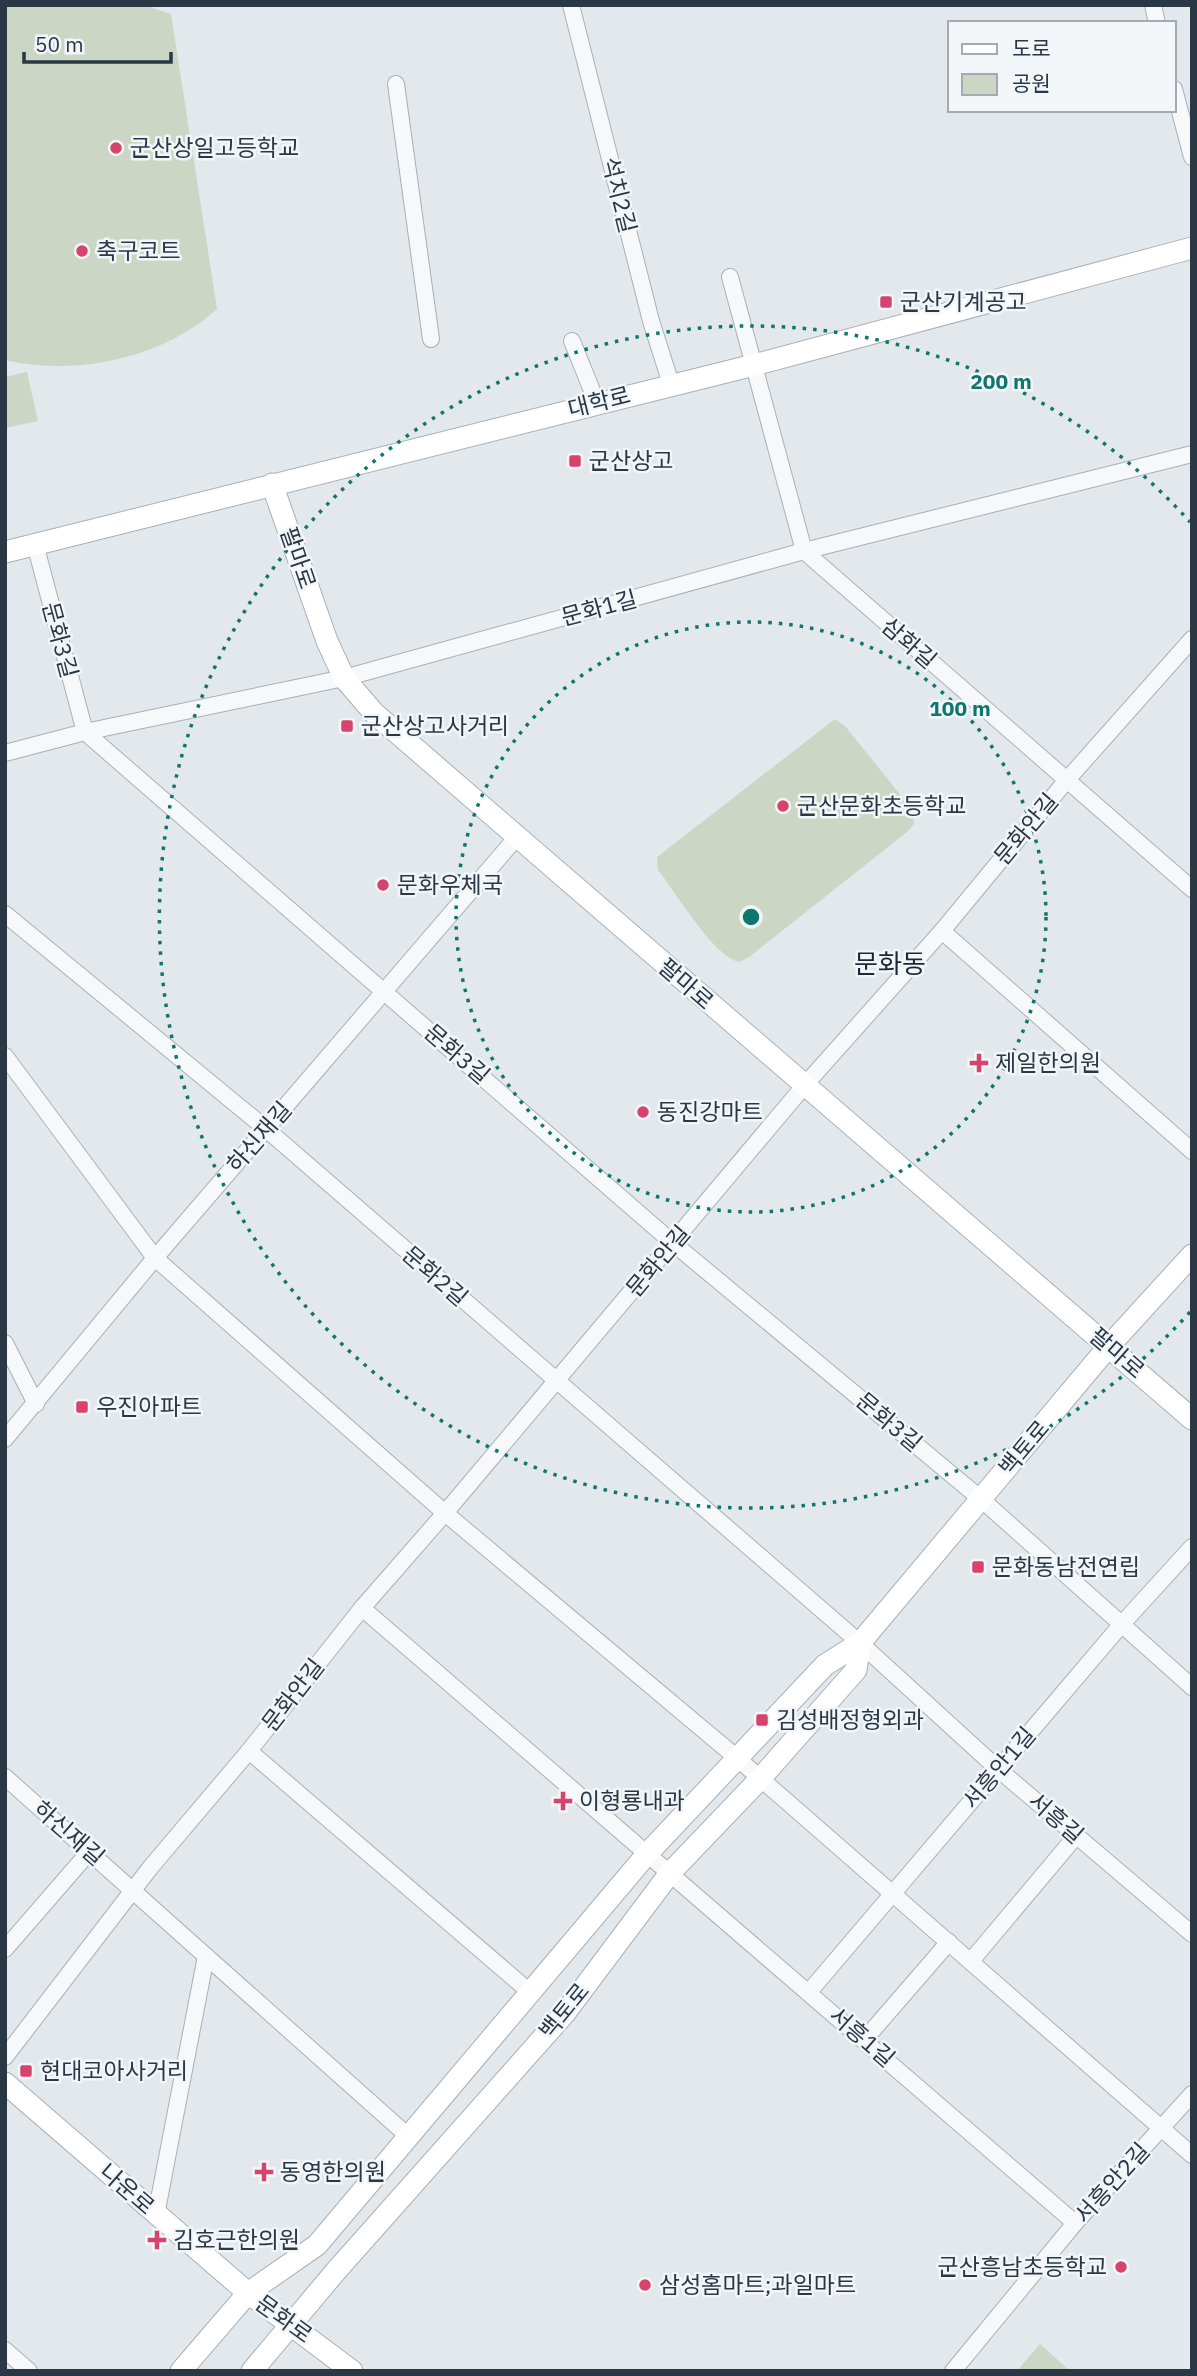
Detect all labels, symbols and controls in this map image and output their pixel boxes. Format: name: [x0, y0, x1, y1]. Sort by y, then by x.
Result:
scale bar: [24, 21, 172, 65]
legend: [948, 21, 1176, 112]
text: 50 m: [35, 30, 84, 58]
text: 도로: [1012, 34, 1051, 62]
text: 공원: [1012, 69, 1051, 97]
place label: 군산상일고등학교: [130, 132, 299, 162]
marker: 군산상일고등학교: [108, 140, 124, 156]
street label: 석치2길: [596, 154, 644, 236]
place label: 축구코트: [96, 235, 181, 265]
marker: 축구코트: [74, 243, 90, 259]
place label: 군산기계공고: [900, 286, 1027, 316]
marker: 군산기계공고: [878, 294, 894, 310]
text: 200 m: [970, 367, 1032, 395]
street label: 대학로: [564, 379, 633, 423]
place label: 군산상고: [589, 445, 674, 475]
marker: 군산상고: [567, 453, 583, 469]
street label: 팔마로: [274, 523, 323, 593]
street label: 문화1길: [558, 583, 640, 632]
street label: 문화3길: [36, 599, 85, 681]
street label: 삼화길: [876, 610, 943, 674]
text: 100 m: [929, 694, 991, 722]
place label: 군산상고사거리: [361, 710, 509, 740]
marker: 군산상고사거리: [339, 718, 355, 734]
street label: 문화안길: [987, 786, 1064, 870]
place label: 군산문화초등학교: [797, 790, 966, 820]
marker: 군산문화초등학교: [775, 798, 791, 814]
place label: 문화우체국: [397, 869, 503, 899]
marker: 문화우체국: [375, 877, 391, 893]
centre of rings: [739, 905, 763, 929]
district label: 문화동: [854, 946, 926, 980]
street label: 팔마로: [653, 951, 720, 1015]
street label: 문화3길: [419, 1017, 497, 1090]
place label: 제일한의원: [995, 1047, 1101, 1077]
marker: 제일한의원: [969, 1053, 989, 1073]
street label: 하신재길: [219, 1095, 297, 1178]
place label: 동진강마트: [657, 1096, 763, 1126]
marker: 동진강마트: [635, 1104, 651, 1120]
street label: 문화안길: [619, 1218, 696, 1302]
street label: 문화2길: [397, 1239, 475, 1312]
street label: 팔마로: [1084, 1320, 1151, 1384]
street label: 문화3길: [850, 1385, 929, 1458]
place label: 우진아파트: [96, 1391, 202, 1421]
marker: 우진아파트: [74, 1399, 90, 1415]
street label: 백토로: [991, 1413, 1055, 1481]
place label: 문화동남전연립: [992, 1551, 1140, 1581]
marker: 문화동남전연립: [970, 1559, 986, 1575]
street label: 문화안길: [254, 1652, 330, 1737]
place label: 김성배정형외과: [776, 1704, 924, 1734]
marker: 김성배정형외과: [754, 1712, 770, 1728]
street label: 서흥안1길: [955, 1720, 1041, 1815]
place label: 이형룡내과: [579, 1785, 685, 1815]
street label: 서흥길: [1023, 1785, 1090, 1849]
marker: 이형룡내과: [553, 1791, 573, 1811]
street label: 하신재길: [28, 1793, 111, 1871]
street label: 백토로: [532, 1976, 595, 2044]
street label: 서흥1길: [824, 2000, 902, 2073]
place label: 현대코아사거리: [40, 2055, 188, 2085]
marker: 현대코아사거리: [18, 2063, 34, 2079]
street label: 서흥안2길: [1067, 2136, 1155, 2229]
street label: 나운로: [94, 2156, 161, 2220]
place label: 동영한의원: [280, 2156, 386, 2186]
marker: 동영한의원: [254, 2162, 274, 2182]
place label: 김호근한의원: [173, 2224, 300, 2254]
marker: 김호근한의원: [147, 2230, 167, 2250]
place label: 군산흥남초등학교: [938, 2251, 1107, 2281]
marker: 군산흥남초등학교: [1113, 2259, 1129, 2275]
place label: 삼성홈마트;과일마트: [659, 2269, 856, 2299]
marker: 삼성홈마트;과일마트: [637, 2277, 653, 2293]
street label: 문화로: [250, 2287, 319, 2349]

